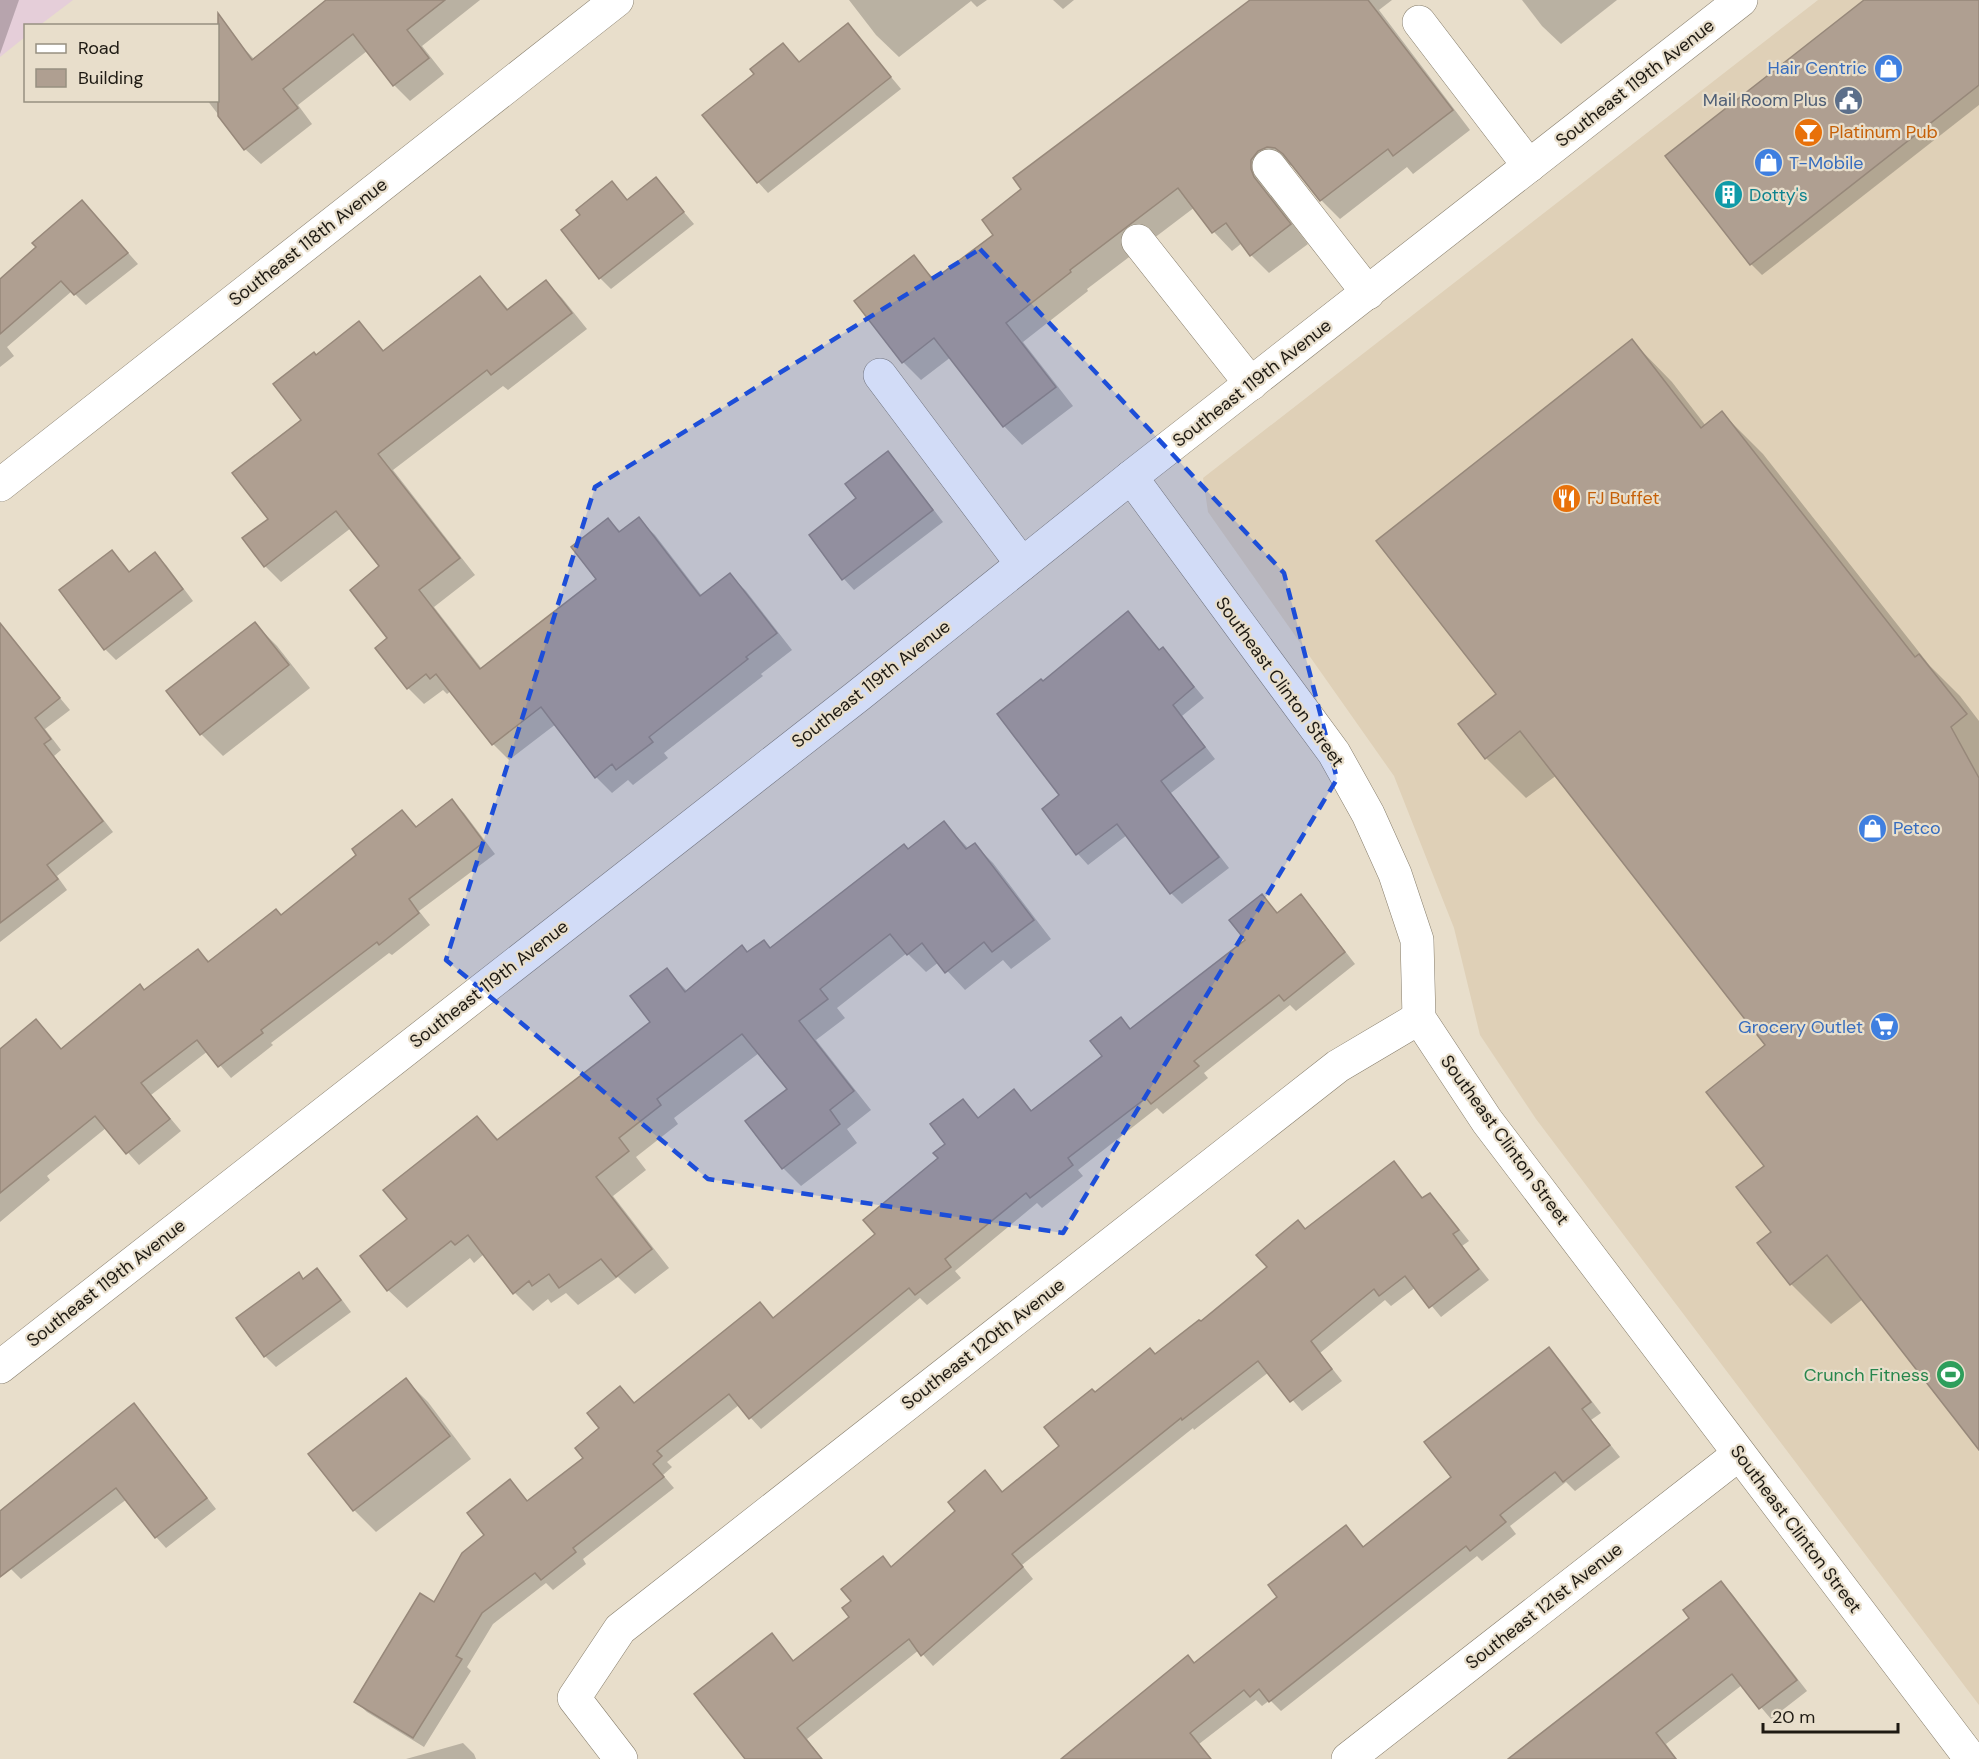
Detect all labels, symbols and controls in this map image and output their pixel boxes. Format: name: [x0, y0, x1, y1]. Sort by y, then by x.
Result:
street label: Southeast 119th Avenue: [1551, 13, 1719, 153]
legend: [24, 24, 219, 102]
text: Road: [78, 36, 120, 60]
shop icon: Hair Centric: [1872, 52, 1904, 84]
place label: Hair Centric: [1767, 56, 1867, 80]
text: Building: [78, 66, 143, 90]
public building icon: Mail Room Plus: [1832, 84, 1864, 116]
place label: Mail Room Plus: [1703, 88, 1827, 112]
bar icon: Platinum Pub: [1792, 116, 1824, 148]
place label: Platinum Pub: [1829, 120, 1938, 144]
shop icon: T-Mobile: [1752, 147, 1784, 179]
place label: T-Mobile: [1789, 151, 1864, 175]
street label: Southeast 118th Avenue: [224, 173, 392, 311]
building icon: Dotty's: [1712, 179, 1744, 211]
place label: Dotty's: [1749, 183, 1808, 207]
street label: Southeast 119th Avenue: [1168, 313, 1336, 453]
restaurant icon: FJ Buffet: [1550, 482, 1582, 514]
place label: FJ Buffet: [1587, 486, 1659, 510]
street label: Southeast Clinton Street: [1210, 592, 1350, 772]
street label: Southeast 119th Avenue: [787, 614, 955, 754]
shop icon: Petco: [1856, 812, 1888, 844]
place label: Petco: [1893, 816, 1941, 840]
street label: Southeast 119th Avenue: [405, 914, 573, 1054]
supermarket icon: Grocery Outlet: [1868, 1011, 1900, 1043]
place label: Grocery Outlet: [1738, 1015, 1863, 1039]
street label: Southeast Clinton Street: [1435, 1050, 1575, 1230]
street label: Southeast 119th Avenue: [22, 1213, 190, 1353]
street label: Southeast 120th Avenue: [896, 1273, 1070, 1415]
sports icon: Crunch Fitness: [1934, 1359, 1966, 1391]
place label: Crunch Fitness: [1804, 1363, 1929, 1387]
street label: Southeast Clinton Street: [1725, 1440, 1867, 1618]
street label: Southeast 121st Avenue: [1461, 1537, 1627, 1675]
scale bar: [1763, 1696, 1898, 1734]
text: 20 m: [1772, 1705, 1815, 1729]

